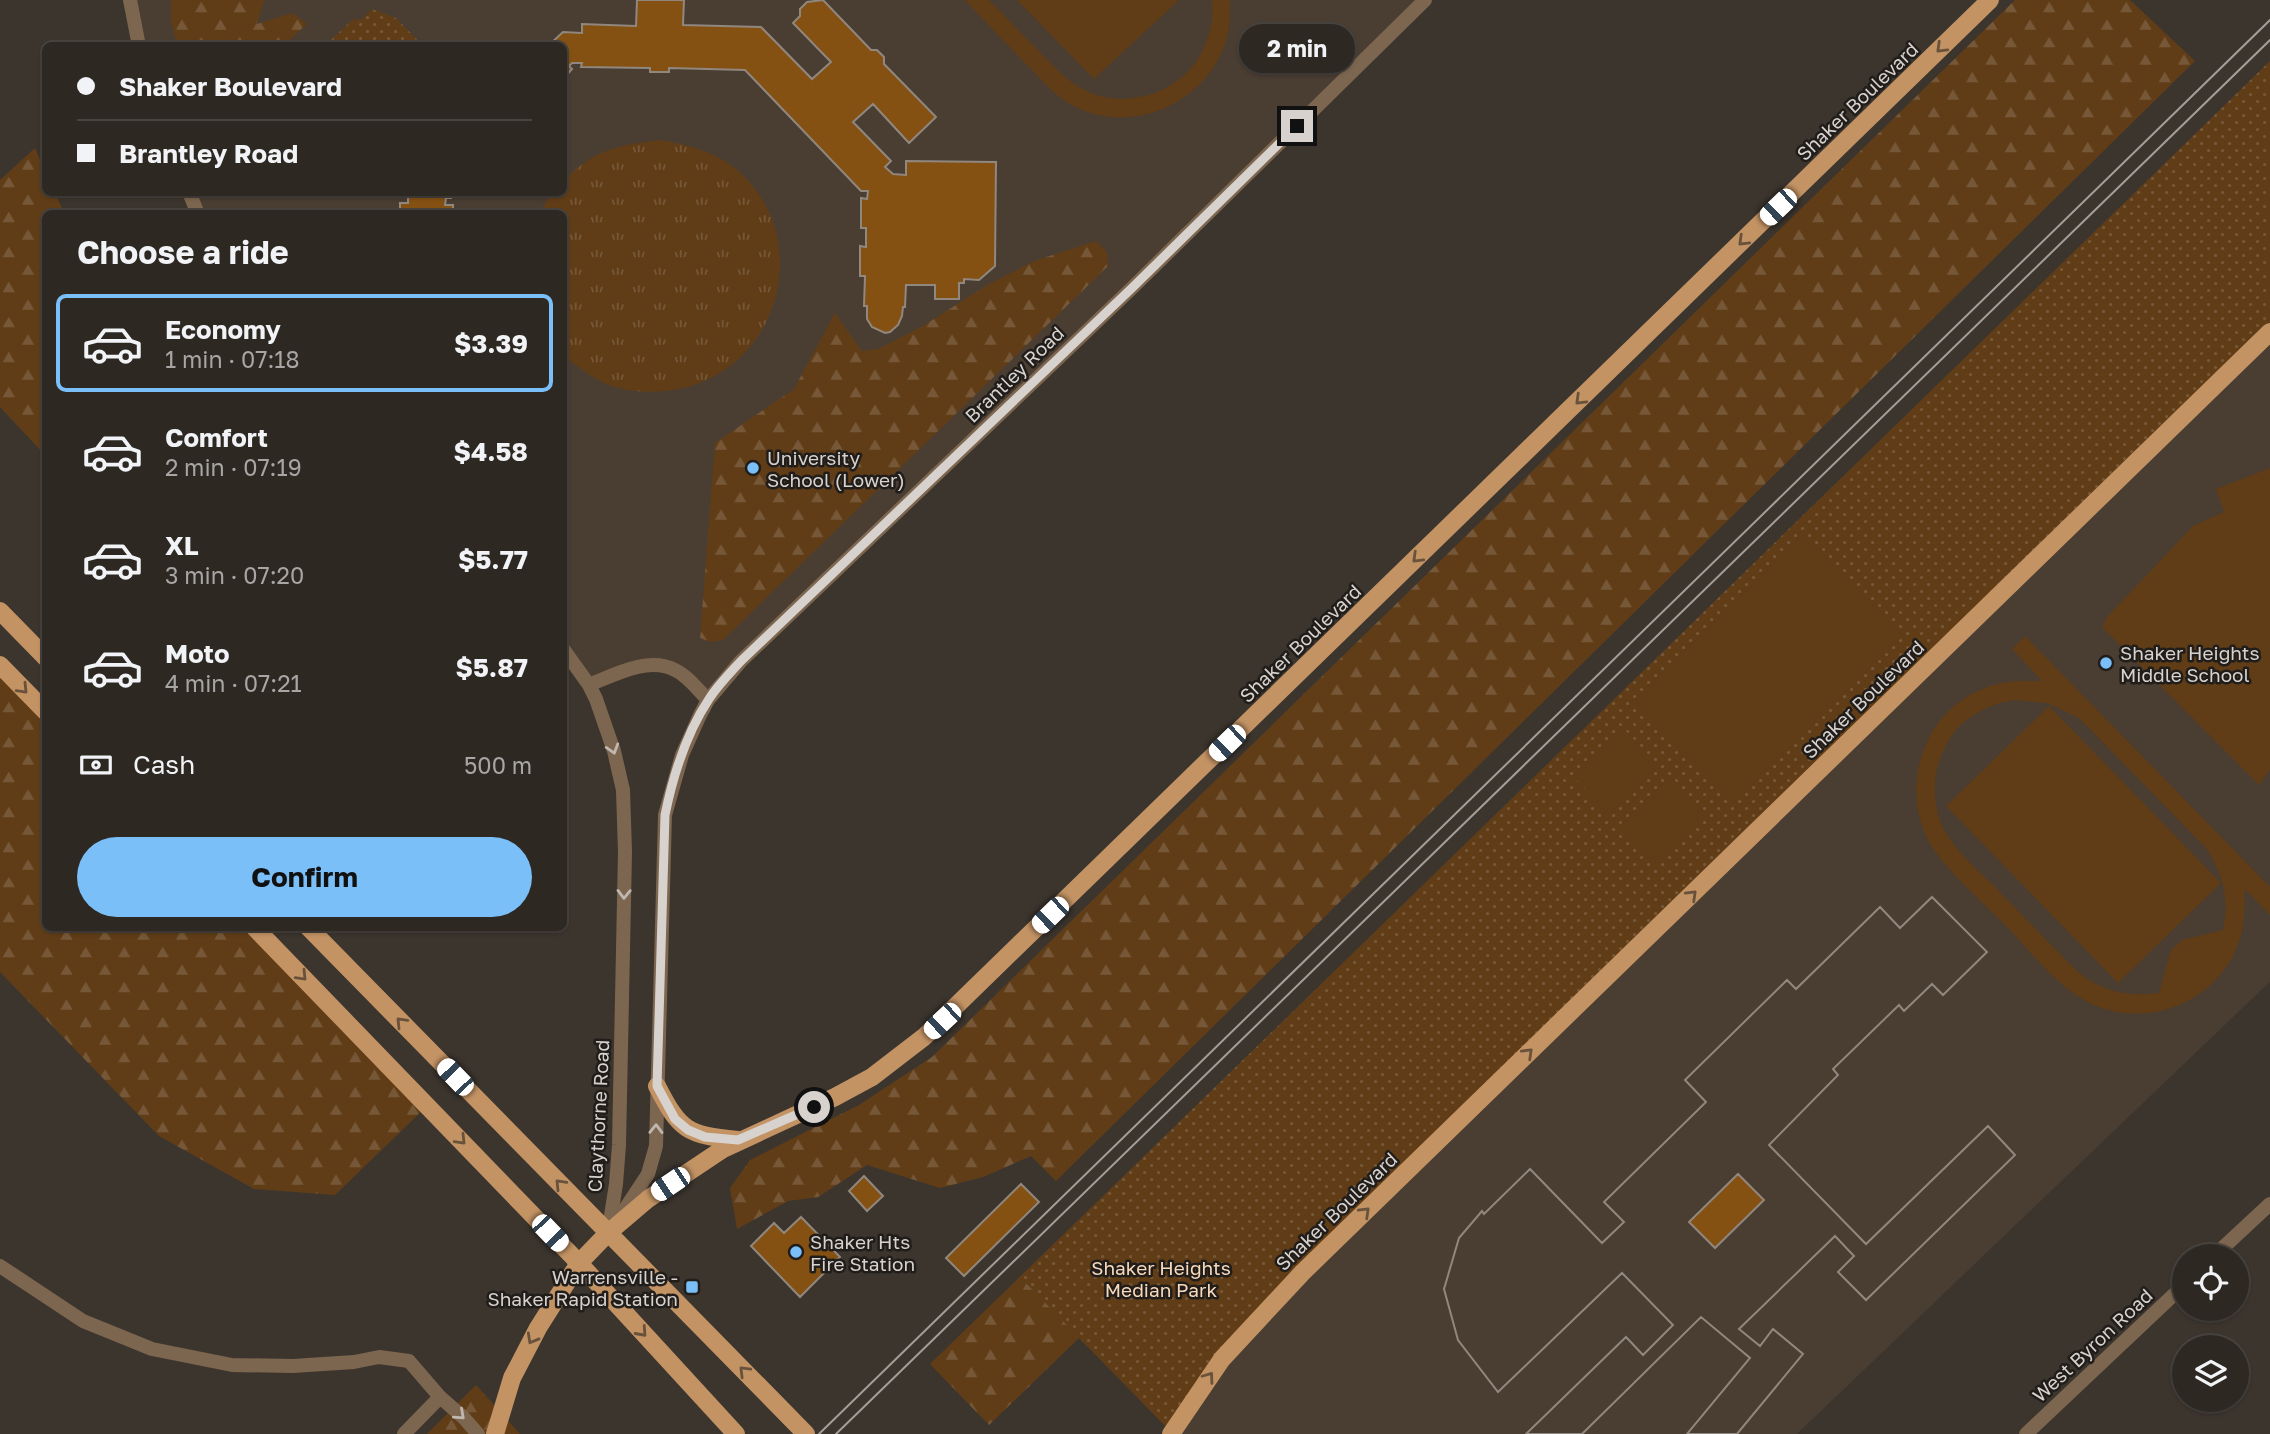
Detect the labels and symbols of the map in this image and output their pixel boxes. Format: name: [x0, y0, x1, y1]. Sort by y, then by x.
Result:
callout: 2 min: [1239, 24, 1355, 74]
street label: Shaker Boulevard: [1791, 37, 1923, 165]
one-way arrow: [1936, 39, 1949, 52]
route end: [1281, 110, 1313, 142]
car: [1756, 185, 1801, 229]
one-way arrow: [1739, 233, 1751, 245]
street label: Brantley Road: [960, 321, 1068, 427]
one-way arrow: [1576, 391, 1589, 404]
place label: University School (Lower): [767, 446, 905, 491]
marker: University School (Lower): [745, 460, 761, 476]
one-way arrow: [1412, 550, 1425, 563]
street label: Shaker Boulevard: [1234, 579, 1366, 707]
street label: Shaker Boulevard: [1797, 635, 1929, 763]
place label: Shaker Heights Middle School: [2120, 641, 2260, 686]
marker: Shaker Heights Middle School: [2098, 655, 2114, 671]
one-way arrow: [14, 681, 27, 694]
car: [1205, 721, 1250, 765]
one-way arrow: [604, 743, 619, 755]
one-way arrow: [617, 889, 632, 900]
one-way arrow: [1683, 890, 1696, 903]
car: [1028, 893, 1073, 937]
one-way arrow: [294, 968, 307, 981]
car: [920, 999, 965, 1043]
one-way arrow: [396, 1017, 409, 1030]
street label: Claythorne Road: [583, 1039, 613, 1193]
one-way arrow: [1520, 1049, 1533, 1062]
car: [433, 1055, 478, 1099]
route start: [798, 1091, 830, 1123]
one-way arrow: [648, 1124, 664, 1134]
one-way arrow: [452, 1131, 465, 1144]
street label: Shaker Boulevard: [1270, 1147, 1402, 1275]
car: [647, 1164, 694, 1204]
one-way arrow: [555, 1180, 568, 1193]
one-way arrow: [1357, 1207, 1370, 1220]
car: [528, 1211, 573, 1255]
place label: Shaker Hts Fire Station: [810, 1230, 915, 1275]
marker: Shaker Hts Fire Station: [788, 1244, 804, 1260]
park label: Shaker Heights Median Park: [1091, 1256, 1231, 1301]
place label: Warrensville - Shaker Rapid Station: [488, 1265, 678, 1310]
marker: Warrensville - Shaker Rapid Station: [684, 1279, 700, 1295]
street label: West Byron Road: [2027, 1283, 2157, 1407]
one-way arrow: [633, 1324, 646, 1337]
one-way arrow: [527, 1332, 540, 1344]
one-way arrow: [739, 1366, 752, 1379]
one-way arrow: [1201, 1372, 1213, 1385]
one-way arrow: [452, 1407, 465, 1419]

